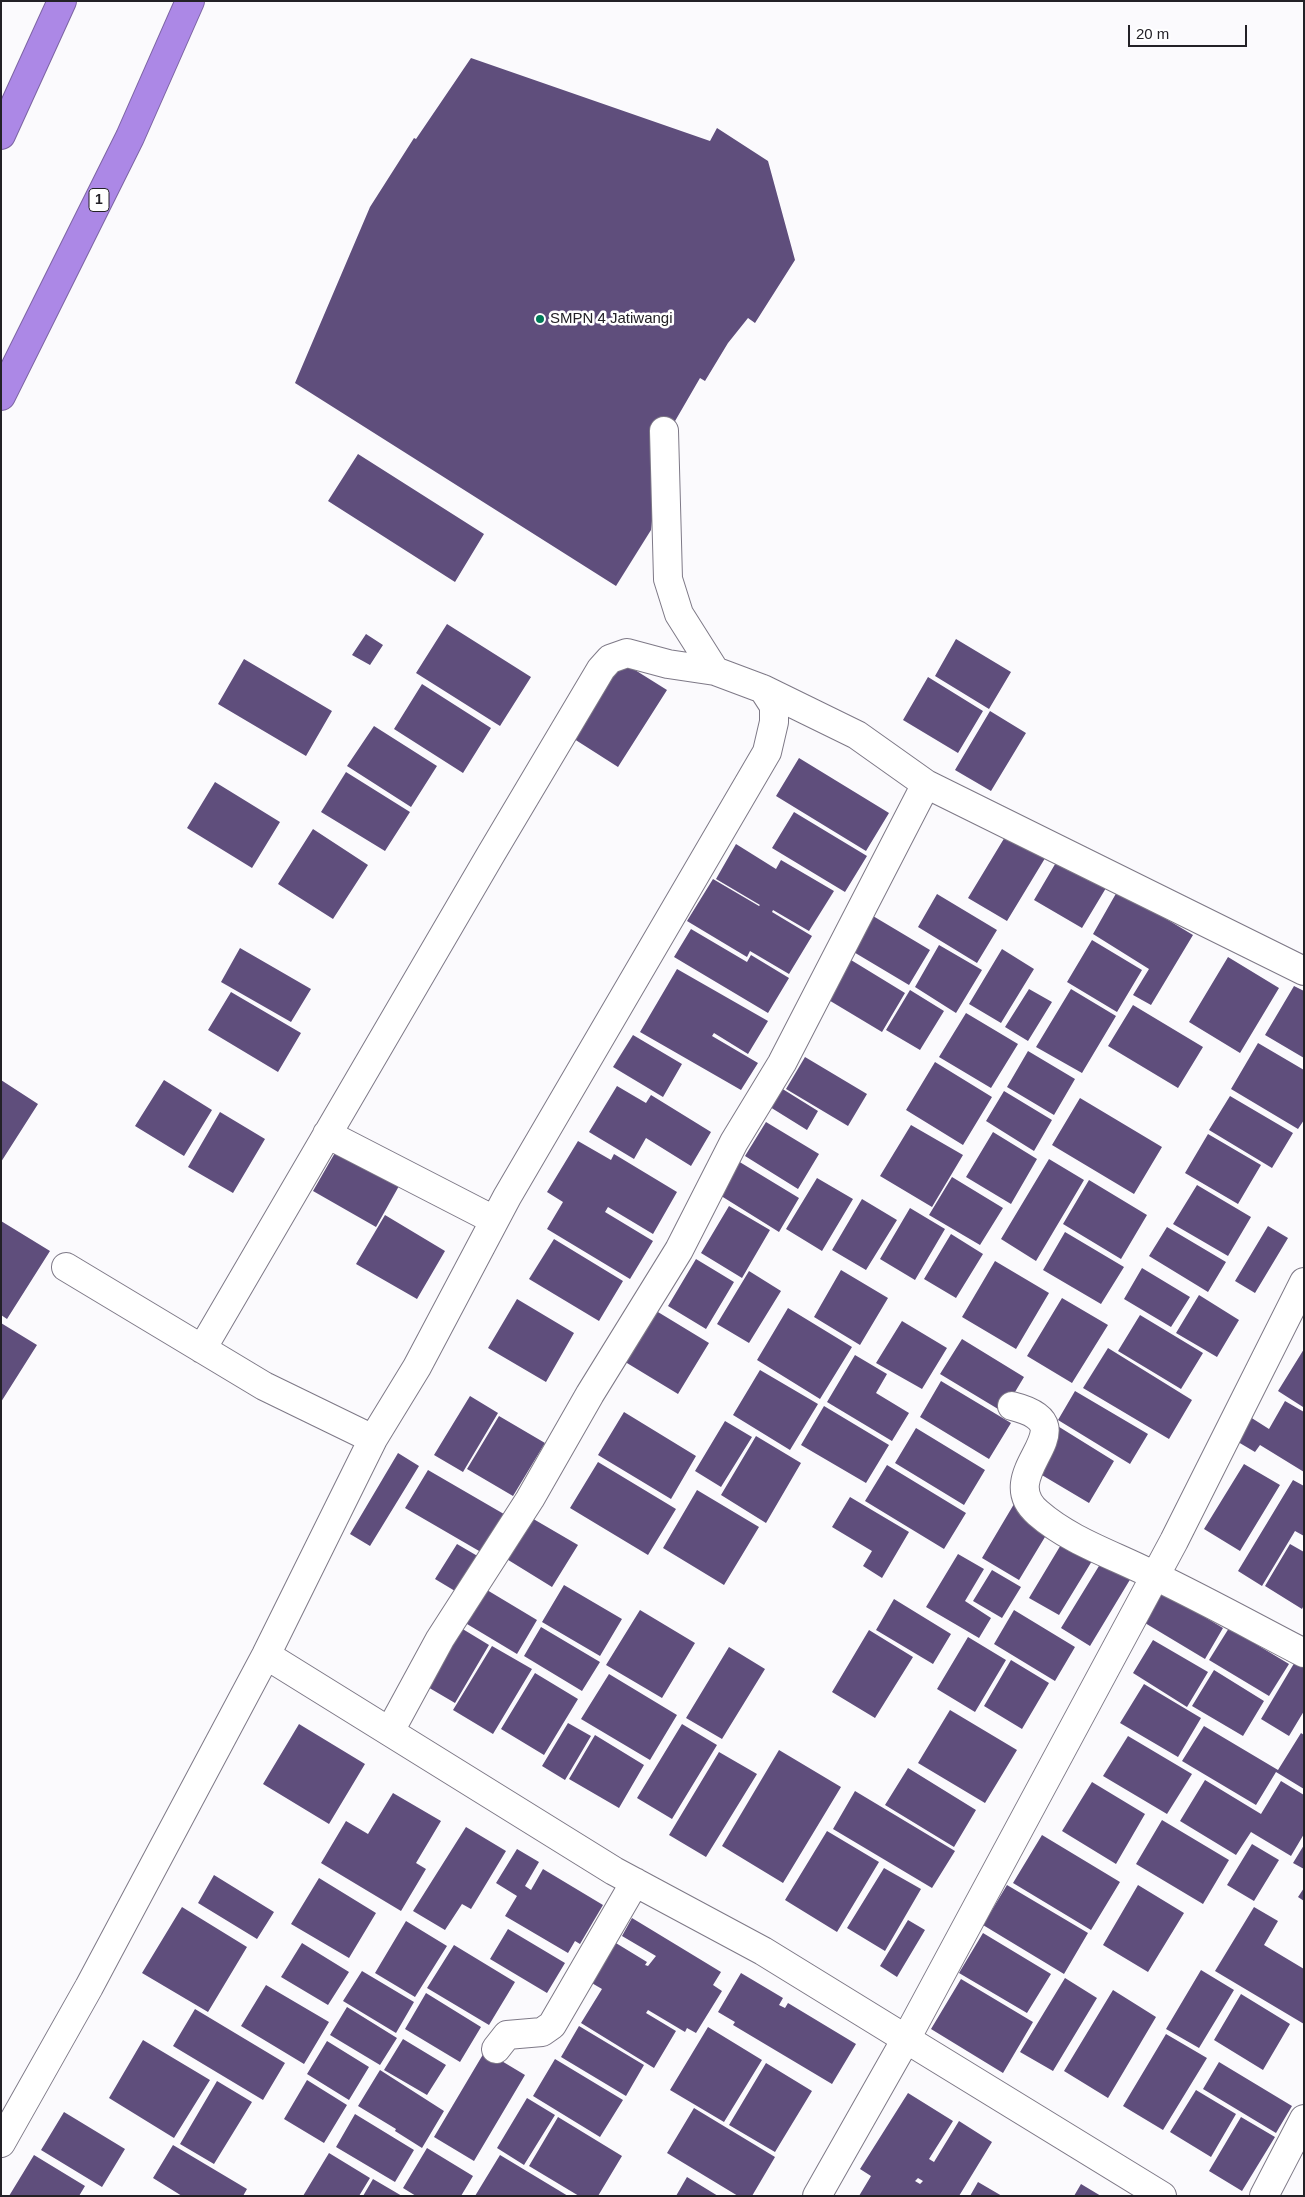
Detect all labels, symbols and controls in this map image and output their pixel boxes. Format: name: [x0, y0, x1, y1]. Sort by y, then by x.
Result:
scale bar: [1130, 15, 1249, 47]
text: 20 m: [1136, 25, 1169, 42]
road number: 1: [89, 188, 109, 212]
place label: SMPN 4 Jatiwangi: [550, 310, 673, 328]
marker: SMPN 4 Jatiwangi: [534, 313, 546, 325]

